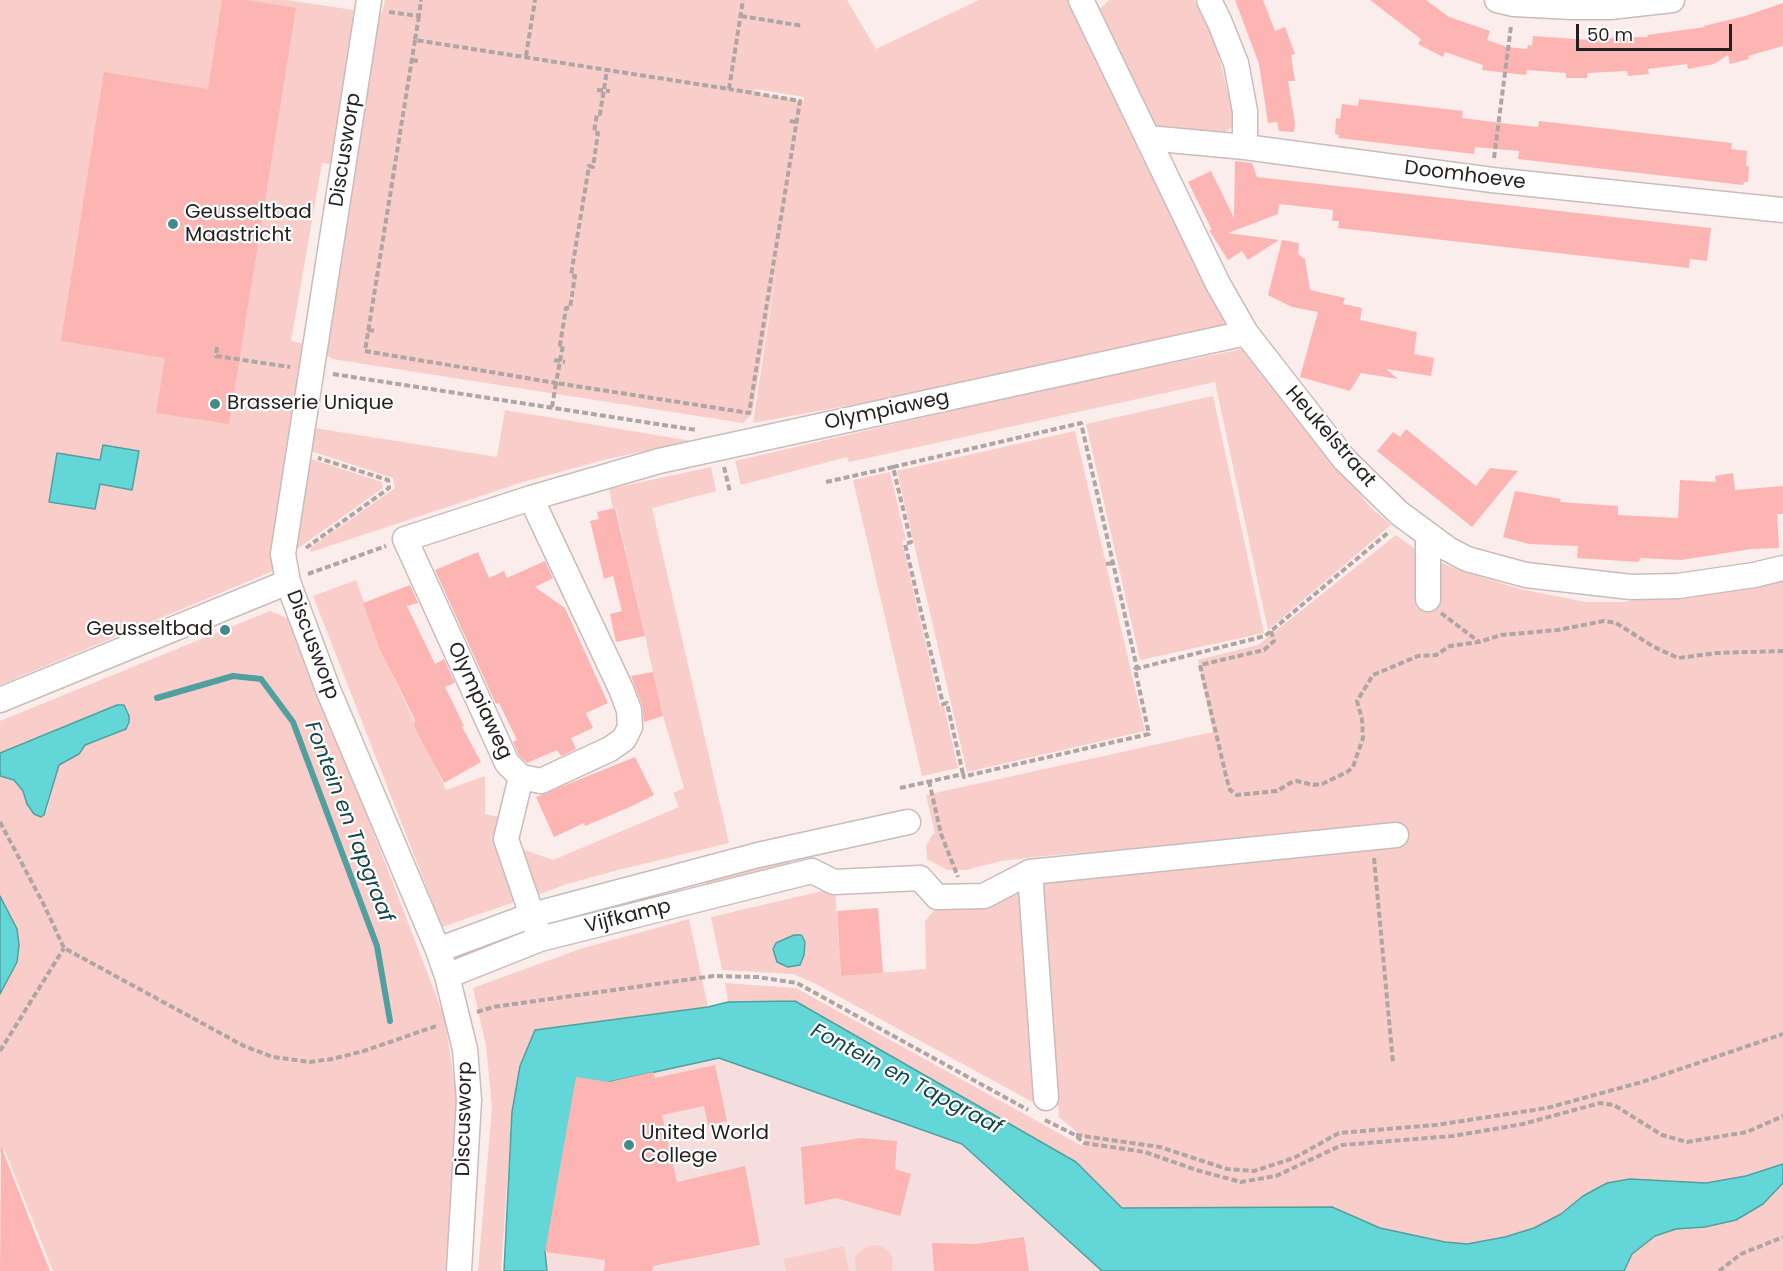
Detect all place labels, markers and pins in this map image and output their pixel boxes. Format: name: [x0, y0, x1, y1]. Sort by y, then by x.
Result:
place label: Geusseltbad Maastricht: [185, 201, 312, 248]
marker: Geusseltbad Maastricht: [166, 217, 180, 231]
place label: Brasserie Unique: [227, 392, 394, 416]
marker: Brasserie Unique: [208, 397, 222, 411]
place label: Geusseltbad: [86, 618, 213, 642]
marker: Geusseltbad: [218, 623, 232, 637]
place label: United World College: [641, 1122, 769, 1169]
marker: United World College: [622, 1138, 636, 1152]

